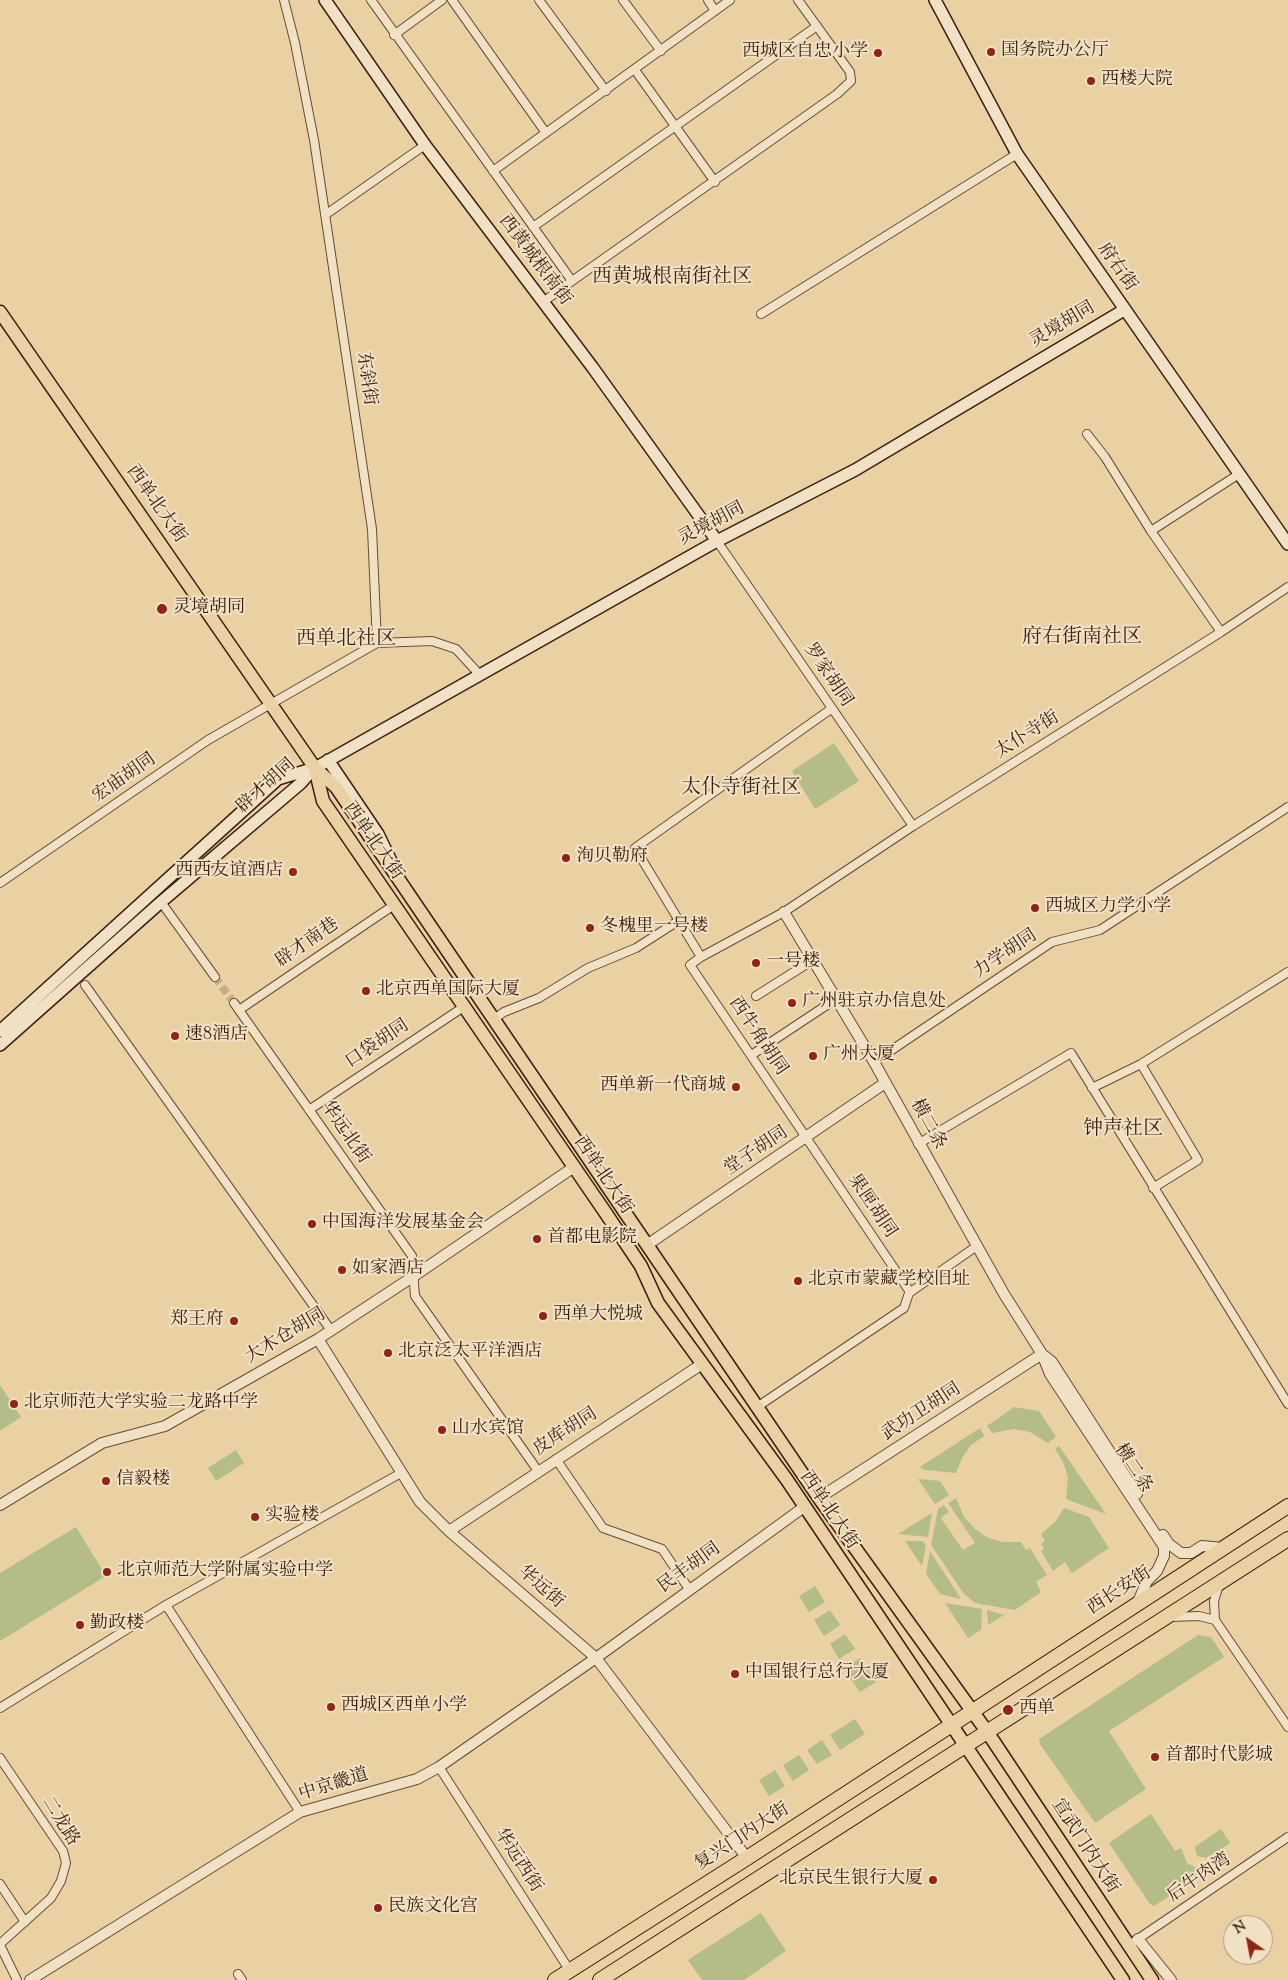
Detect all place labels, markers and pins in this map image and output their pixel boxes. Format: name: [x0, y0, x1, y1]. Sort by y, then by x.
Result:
place label: 国务院办公厅: [1001, 41, 1109, 63]
place label: 西城区自忠小学: [742, 42, 868, 64]
marker: 国务院办公厅: [985, 46, 997, 58]
marker: 西城区自忠小学: [872, 47, 884, 59]
place label: 西楼大院: [1101, 70, 1173, 92]
marker: 西楼大院: [1085, 75, 1097, 87]
place label: 灵境胡同: [173, 598, 245, 620]
marker: 灵境胡同: [155, 602, 169, 616]
place label: 洵贝勒府: [576, 847, 648, 869]
marker: 洵贝勒府: [560, 852, 572, 864]
place label: 西西友谊酒店: [175, 861, 283, 883]
marker: 西西友谊酒店: [287, 866, 299, 878]
place label: 西城区力学小学: [1045, 897, 1171, 919]
marker: 西城区力学小学: [1029, 902, 1041, 914]
place label: 冬槐里一号楼: [600, 917, 708, 939]
marker: 冬槐里一号楼: [584, 922, 596, 934]
place label: 一号楼: [766, 952, 820, 974]
marker: 一号楼: [750, 957, 762, 969]
place label: 北京西单国际大厦: [376, 980, 520, 1002]
marker: 北京西单国际大厦: [360, 985, 372, 997]
place label: 广州驻京办信息处: [802, 992, 946, 1014]
marker: 广州驻京办信息处: [786, 997, 798, 1009]
place label: 速8酒店: [185, 1025, 248, 1047]
marker: 速8酒店: [169, 1030, 181, 1042]
place label: 广州大厦: [823, 1045, 895, 1067]
marker: 广州大厦: [807, 1050, 819, 1062]
place label: 西单新一代商城: [600, 1076, 726, 1098]
marker: 西单新一代商城: [730, 1081, 742, 1093]
place label: 中国海洋发展基金会: [322, 1213, 484, 1235]
marker: 中国海洋发展基金会: [306, 1218, 318, 1230]
place label: 首都电影院: [547, 1228, 637, 1250]
marker: 首都电影院: [531, 1233, 543, 1245]
place label: 如家酒店: [352, 1259, 424, 1281]
marker: 如家酒店: [336, 1264, 348, 1276]
place label: 北京市蒙藏学校旧址: [808, 1270, 970, 1292]
marker: 北京市蒙藏学校旧址: [792, 1275, 804, 1287]
place label: 西单大悦城: [553, 1305, 643, 1327]
place label: 郑王府: [170, 1310, 224, 1332]
marker: 西单大悦城: [537, 1310, 549, 1322]
marker: 郑王府: [228, 1315, 240, 1327]
place label: 北京泛太平洋酒店: [398, 1342, 542, 1364]
marker: 北京泛太平洋酒店: [382, 1347, 394, 1359]
place label: 北京师范大学实验二龙路中学: [24, 1393, 258, 1415]
marker: 北京师范大学实验二龙路中学: [8, 1398, 20, 1410]
place label: 山水宾馆: [452, 1419, 524, 1441]
marker: 山水宾馆: [436, 1424, 448, 1436]
place label: 信毅楼: [116, 1470, 170, 1492]
marker: 信毅楼: [100, 1475, 112, 1487]
place label: 实验楼: [265, 1506, 319, 1528]
marker: 实验楼: [249, 1511, 261, 1523]
place label: 北京师范大学附属实验中学: [117, 1561, 333, 1583]
marker: 北京师范大学附属实验中学: [101, 1566, 113, 1578]
place label: 勤政楼: [90, 1614, 144, 1636]
marker: 勤政楼: [74, 1619, 86, 1631]
place label: 中国银行总行大厦: [745, 1663, 889, 1685]
marker: 中国银行总行大厦: [729, 1668, 741, 1680]
place label: 西城区西单小学: [341, 1696, 467, 1718]
place label: 西单: [1019, 1699, 1055, 1721]
marker: 西城区西单小学: [325, 1701, 337, 1713]
marker: 西单: [1001, 1703, 1015, 1717]
place label: 首都时代影城: [1165, 1746, 1273, 1768]
marker: 首都时代影城: [1149, 1751, 1161, 1763]
place label: 北京民生银行大厦: [779, 1869, 923, 1891]
marker: 北京民生银行大厦: [927, 1874, 939, 1886]
place label: 民族文化宫: [388, 1897, 478, 1919]
marker: 民族文化宫: [372, 1902, 384, 1914]

